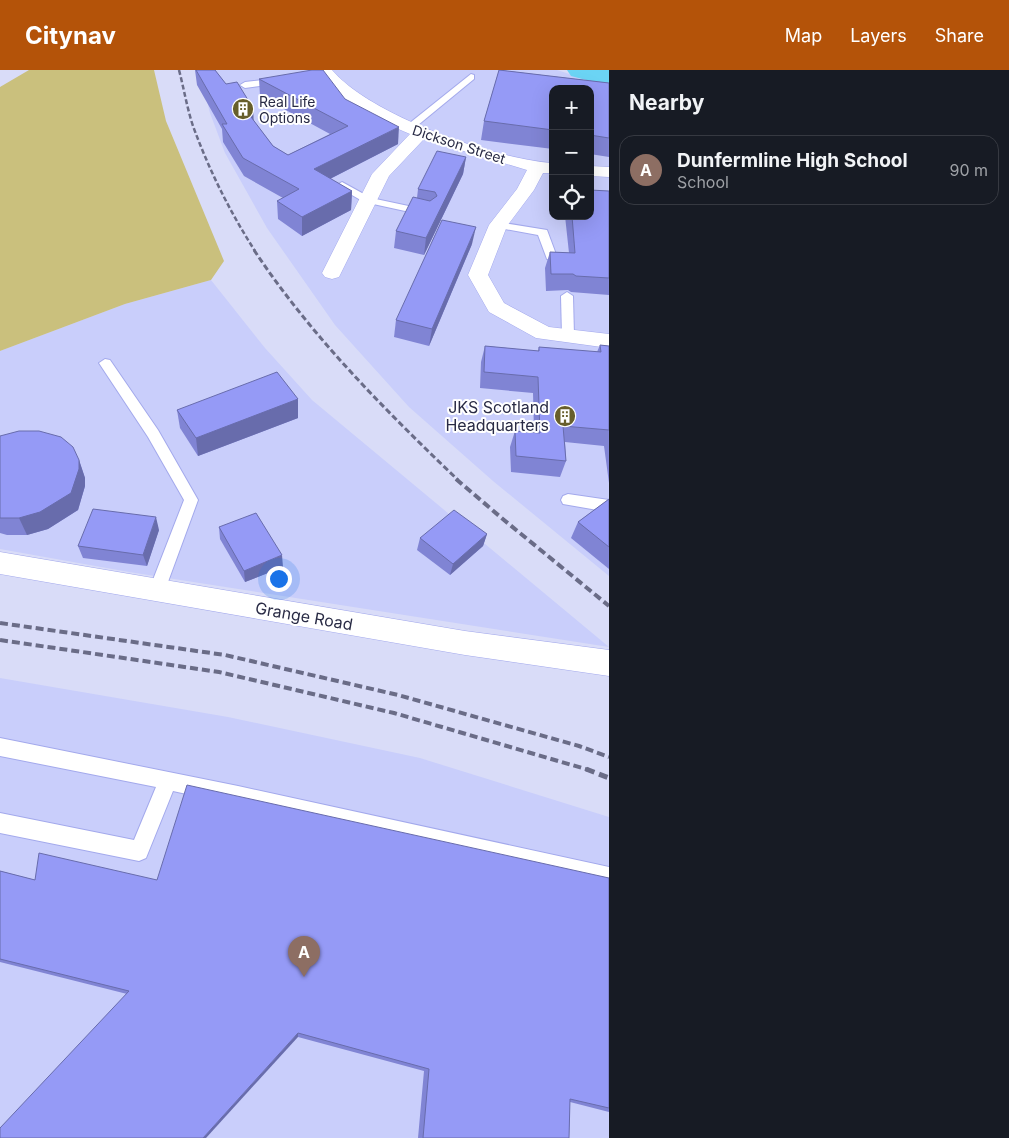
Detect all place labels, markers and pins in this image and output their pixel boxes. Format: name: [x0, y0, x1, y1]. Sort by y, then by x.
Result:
place label: Real Life Options: [259, 93, 316, 126]
building icon: Real Life Options: [231, 97, 255, 121]
place label: JKS Scotland Headquarters: [445, 397, 549, 435]
building icon: JKS Scotland Headquarters: [553, 404, 577, 428]
pin: A: [288, 936, 320, 977]

